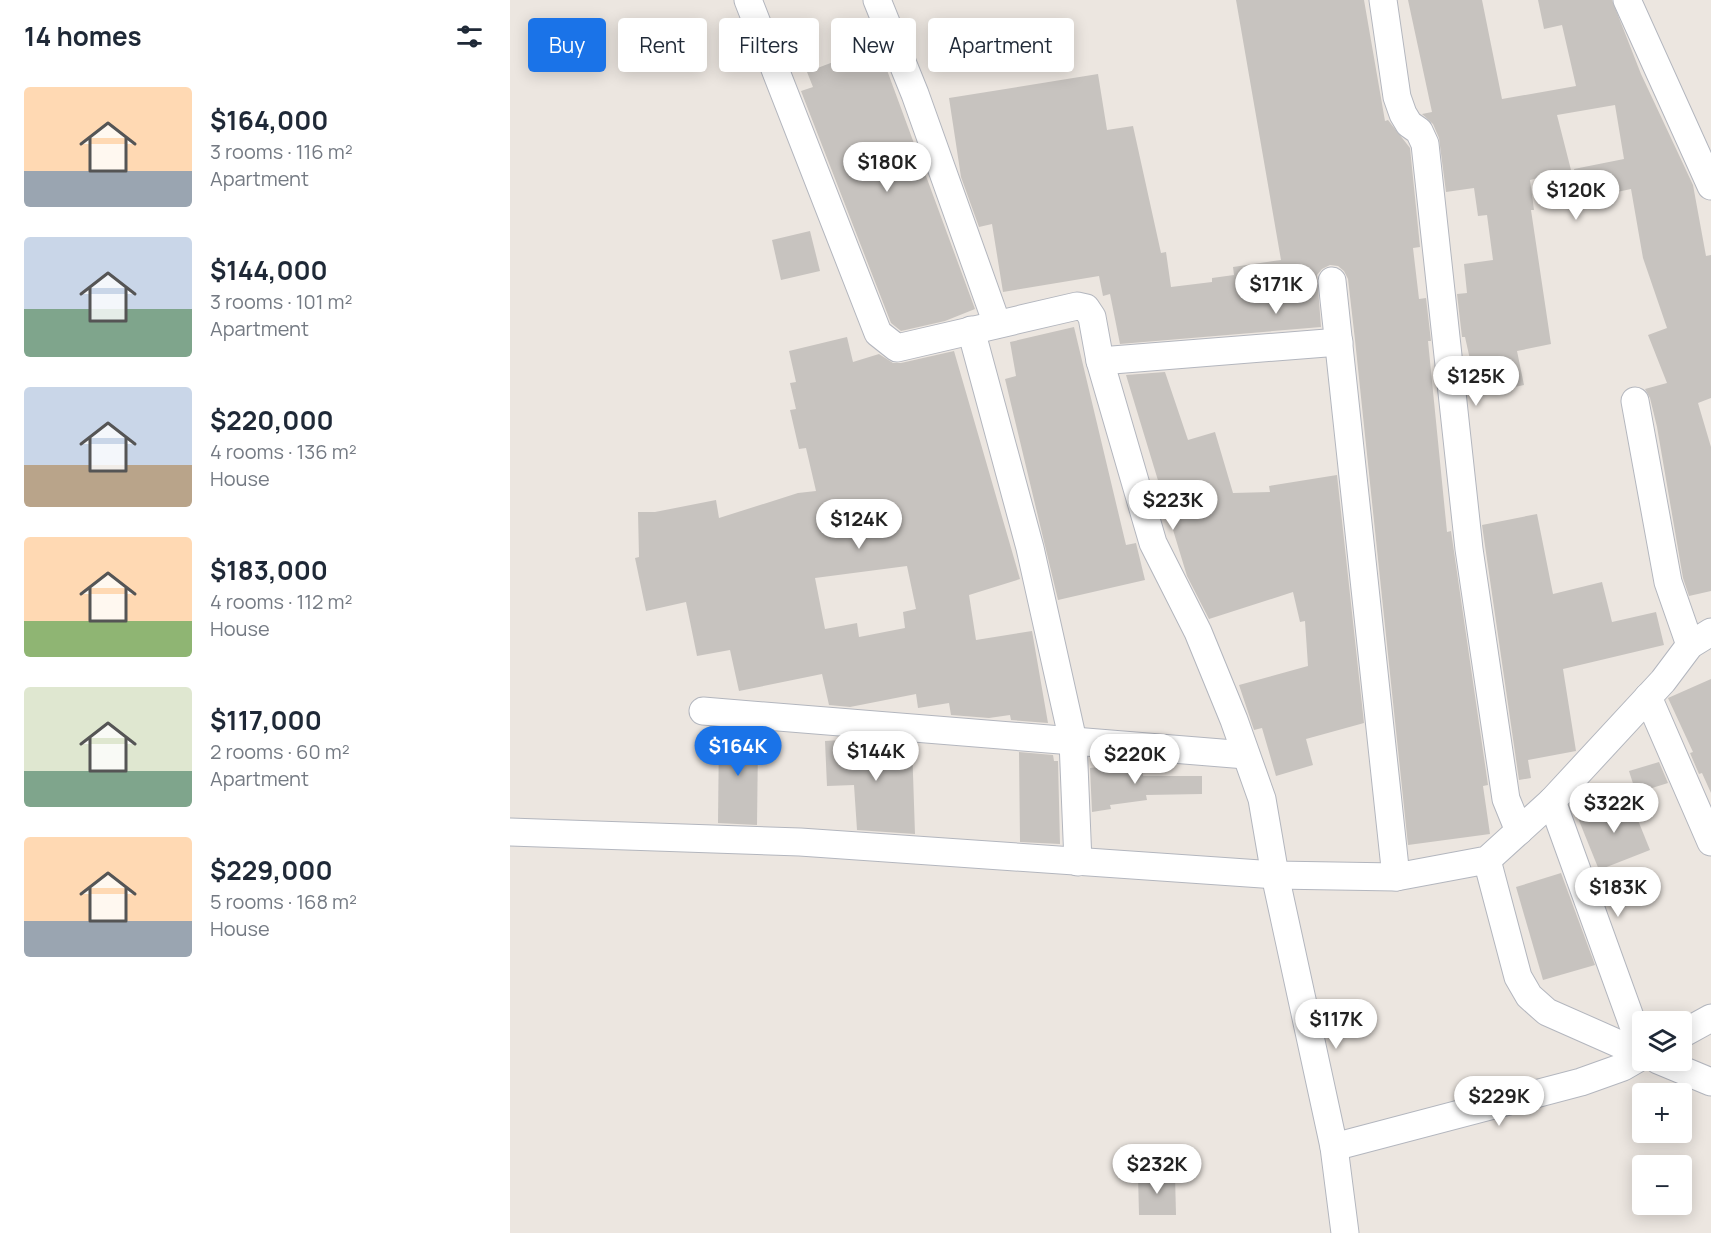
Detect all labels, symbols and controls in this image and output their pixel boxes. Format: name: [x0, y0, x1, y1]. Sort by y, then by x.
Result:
text: 14 homes: [24, 18, 142, 54]
chip: Buy: [528, 18, 606, 72]
chip: Rent: [618, 18, 707, 72]
chip: Filters: [719, 18, 819, 72]
chip: New: [831, 18, 916, 72]
chip: Apartment: [928, 18, 1074, 72]
icon: filters: [453, 20, 486, 53]
text: $164,000: [210, 102, 328, 138]
icon: home: [72, 111, 144, 183]
text: 3 rooms · 116 m²: [210, 138, 353, 165]
pin: $180K: [845, 142, 929, 193]
text: $180K: [857, 148, 917, 175]
text: Apartment: [210, 165, 309, 192]
pin: $120K: [1534, 170, 1618, 221]
text: $120K: [1546, 176, 1606, 203]
text: $144,000: [210, 252, 328, 288]
icon: home: [72, 261, 144, 333]
pin: $171K: [1234, 264, 1318, 315]
text: $171K: [1249, 270, 1303, 297]
text: 3 rooms · 101 m²: [210, 288, 352, 315]
text: Apartment: [210, 315, 309, 342]
pin: $125K: [1434, 356, 1518, 407]
text: $125K: [1447, 362, 1505, 389]
text: $220,000: [210, 402, 334, 438]
icon: home: [72, 411, 144, 483]
text: 4 rooms · 136 m²: [210, 438, 357, 465]
text: House: [210, 465, 270, 492]
pin: $223K: [1131, 480, 1215, 531]
text: $223K: [1143, 486, 1203, 513]
pin: $124K: [817, 499, 901, 550]
text: $124K: [830, 505, 888, 532]
text: $183,000: [210, 552, 328, 588]
icon: home: [72, 561, 144, 633]
text: 4 rooms · 112 m²: [210, 588, 352, 615]
text: House: [210, 615, 270, 642]
text: $117,000: [210, 702, 322, 738]
icon: home: [72, 711, 144, 783]
pin: $164K: [696, 726, 780, 777]
pin: $144K: [834, 731, 918, 782]
text: $164K: [709, 732, 767, 759]
pin: $220K: [1093, 734, 1177, 785]
text: $144K: [847, 737, 905, 764]
text: 2 rooms · 60 m²: [210, 738, 350, 765]
text: $220K: [1104, 740, 1166, 767]
text: Apartment: [210, 765, 309, 792]
pin: $322K: [1572, 783, 1656, 834]
text: $322K: [1584, 789, 1644, 816]
text: $229,000: [210, 852, 333, 888]
icon: home: [72, 861, 144, 933]
pin: $183K: [1576, 867, 1660, 918]
text: $183K: [1589, 873, 1647, 900]
text: 5 rooms · 168 m²: [210, 888, 357, 915]
text: House: [210, 915, 270, 942]
pin: $117K: [1294, 999, 1378, 1050]
text: $117K: [1309, 1005, 1363, 1032]
map controls: [1632, 1011, 1692, 1215]
button: layers: [1632, 1011, 1692, 1071]
pin: $229K: [1457, 1076, 1541, 1127]
text: $229K: [1468, 1082, 1530, 1109]
button: +: [1632, 1083, 1692, 1143]
pin: $232K: [1115, 1144, 1199, 1195]
text: $232K: [1127, 1150, 1187, 1177]
button: −: [1632, 1155, 1692, 1215]

